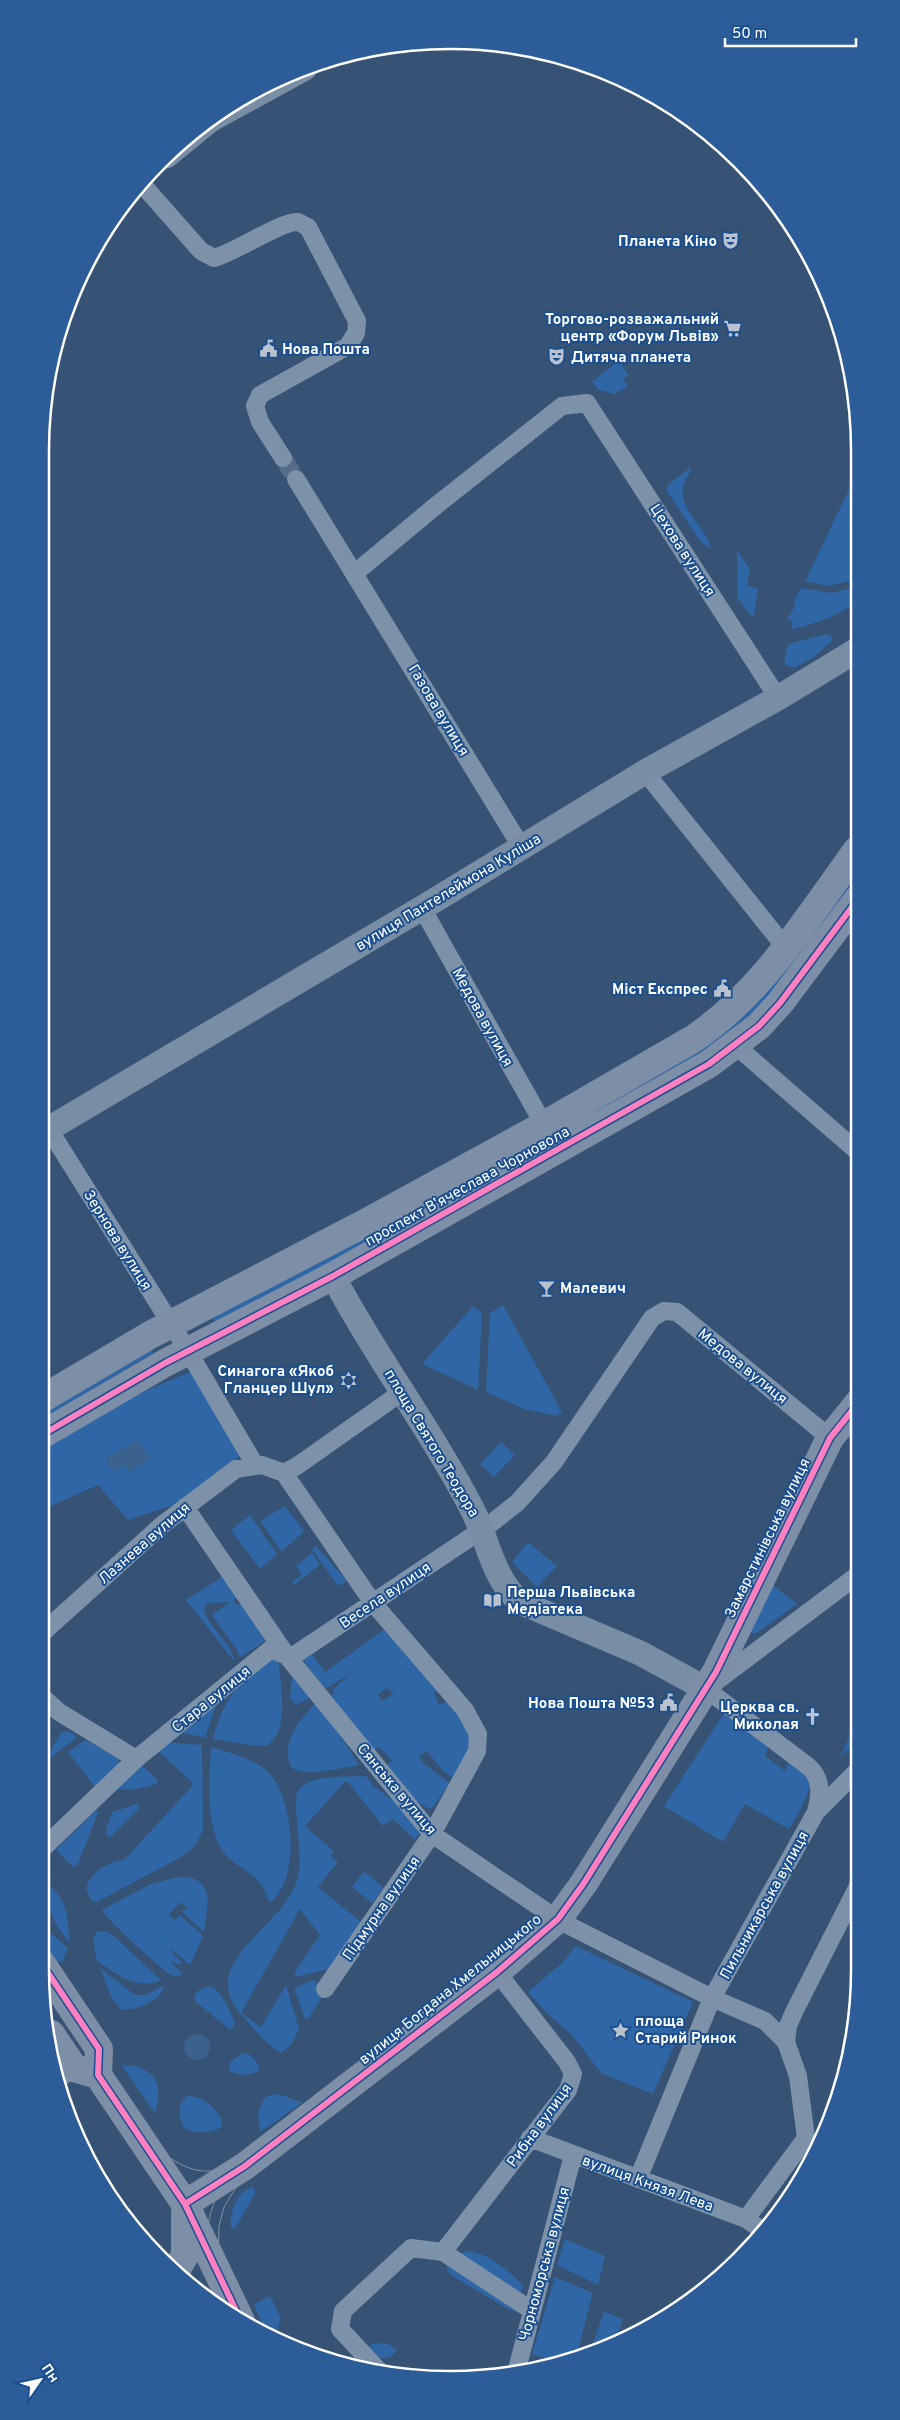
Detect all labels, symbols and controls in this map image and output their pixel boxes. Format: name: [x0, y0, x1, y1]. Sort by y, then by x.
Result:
scale bar: [725, 15, 856, 47]
text: 50 m: [732, 25, 767, 44]
theatre icon: Планета Кіно: [721, 231, 741, 251]
place label: Планета Кіно: [618, 233, 717, 252]
place label: Торгово-розважальний центр «Форум Львів»: [545, 311, 719, 347]
supermarket icon: Торгово-розважальний центр «Форум Львів»: [723, 318, 743, 338]
public building icon: Нова Пошта: [258, 339, 278, 359]
place label: Нова Пошта: [282, 341, 370, 360]
theatre icon: Дитяча планета: [547, 347, 567, 367]
place label: Дитяча планета: [571, 349, 691, 368]
street label: Цехова вулиця: [645, 501, 719, 601]
street label: Газова вулиця: [403, 661, 473, 760]
street label: вулиця Пантелеймона Куліша: [353, 830, 545, 956]
street label: Медова вулиця: [447, 965, 517, 1071]
public building icon: Міст Експрес: [712, 979, 732, 999]
place label: Міст Експрес: [612, 981, 708, 1000]
street label: проспект Вʼячеслава Чорновола: [362, 1123, 573, 1252]
street label: Зернова вулиця: [78, 1187, 155, 1295]
bar icon: Малевич: [536, 1278, 556, 1298]
place label: Малевич: [560, 1280, 626, 1299]
street label: Медова вулиця: [693, 1325, 791, 1409]
place label: Синагога «Якоб Гланцер Шул»: [217, 1363, 334, 1399]
street label: площа Святого Теодора: [379, 1366, 482, 1521]
synagogue icon: Синагога «Якоб Гланцер Шул»: [338, 1370, 358, 1390]
street label: Замарстинівська вулиця: [721, 1455, 815, 1622]
street label: Лазнева вулиця: [95, 1499, 195, 1589]
street label: Весела вулиця: [336, 1559, 435, 1634]
place label: Перша Львівська Медіатека: [507, 1584, 635, 1620]
library icon: Перша Львівська Медіатека: [483, 1591, 503, 1611]
street label: Стара вулиця: [169, 1663, 255, 1738]
public building icon: Нова Пошта №53: [659, 1693, 679, 1713]
place label: Нова Пошта №53: [528, 1695, 655, 1714]
place label: Церква св. Миколая: [720, 1699, 799, 1735]
church icon: Церква св. Миколая: [803, 1706, 823, 1726]
street label: Сянська вулиця: [352, 1740, 440, 1840]
street label: Пильникарська вулиця: [717, 1828, 814, 1983]
street label: Підмурна вулиця: [339, 1853, 425, 1965]
street label: вулиця Богдана Хмельницького: [356, 1911, 546, 2070]
place label: площа Старий Ринок: [635, 2013, 737, 2049]
place icon: площа Старий Ринок: [611, 2020, 631, 2040]
street label: Рибна вулиця: [503, 2080, 577, 2172]
street label: вулиця Князя Лева: [579, 2152, 716, 2217]
street label: Чорноморська вулиця: [516, 2185, 575, 2344]
north arrow: [15, 2355, 65, 2405]
text: Пн: [37, 2361, 62, 2386]

